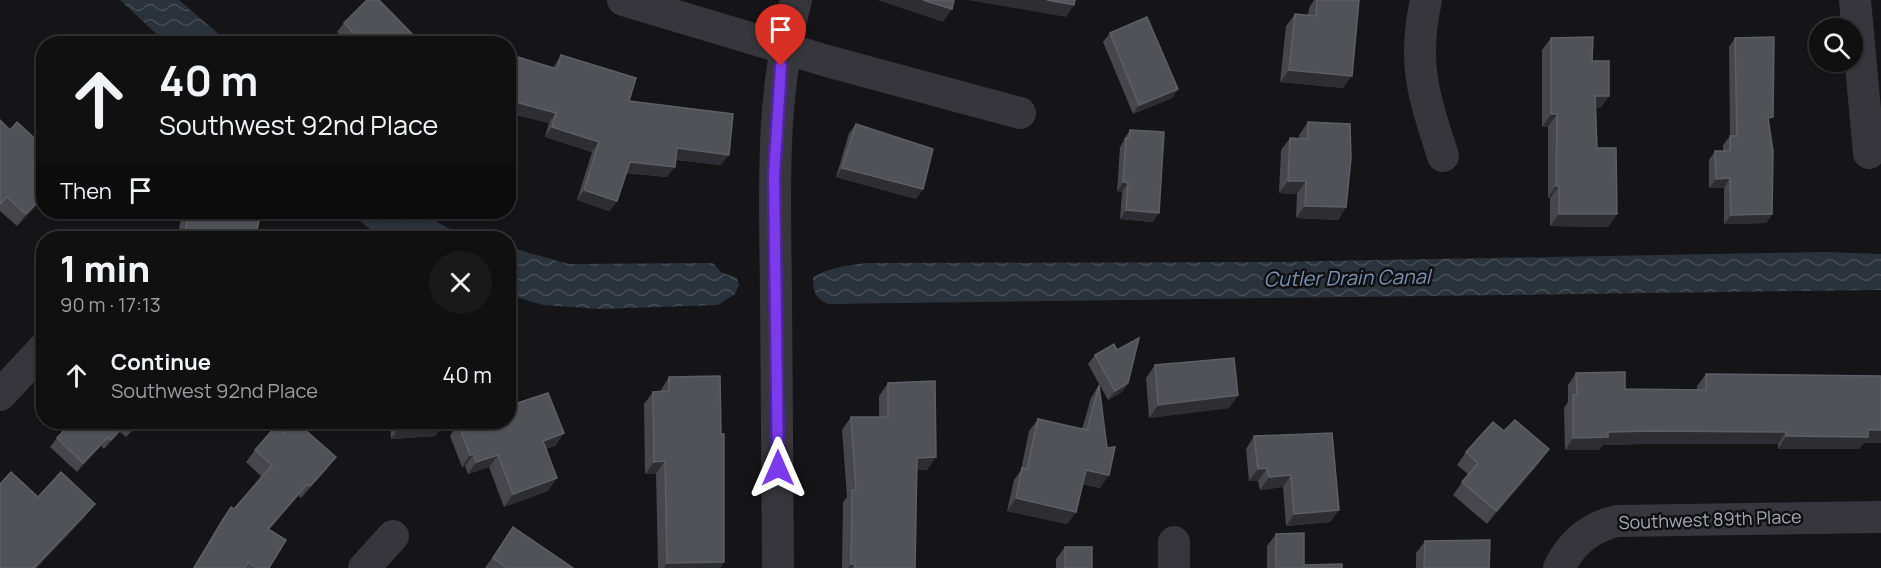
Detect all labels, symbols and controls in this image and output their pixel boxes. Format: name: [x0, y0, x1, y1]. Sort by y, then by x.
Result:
pin: [755, 4, 806, 66]
icon: arrive: [764, 13, 797, 46]
map controls: [1809, 18, 1863, 72]
button: search: [1809, 18, 1863, 72]
text: 40 m: [159, 51, 258, 109]
icon: ahead: [60, 60, 138, 138]
text: Southwest 92nd Place: [159, 106, 438, 143]
icon: arrive: [124, 174, 157, 207]
text: Then: [60, 176, 112, 206]
text: 1 min: [60, 244, 150, 293]
button: close: [429, 251, 492, 314]
water label: Cutler Drain Canal: [1263, 263, 1433, 292]
text: 90 m · 17:13: [60, 291, 161, 318]
text: Continue: [111, 347, 211, 377]
icon: ahead: [60, 359, 93, 392]
text: 40 m: [443, 360, 492, 390]
text: Southwest 92nd Place: [111, 377, 318, 404]
position arrow: [746, 436, 810, 500]
street label: Southwest 89th Place: [1618, 504, 1802, 534]

